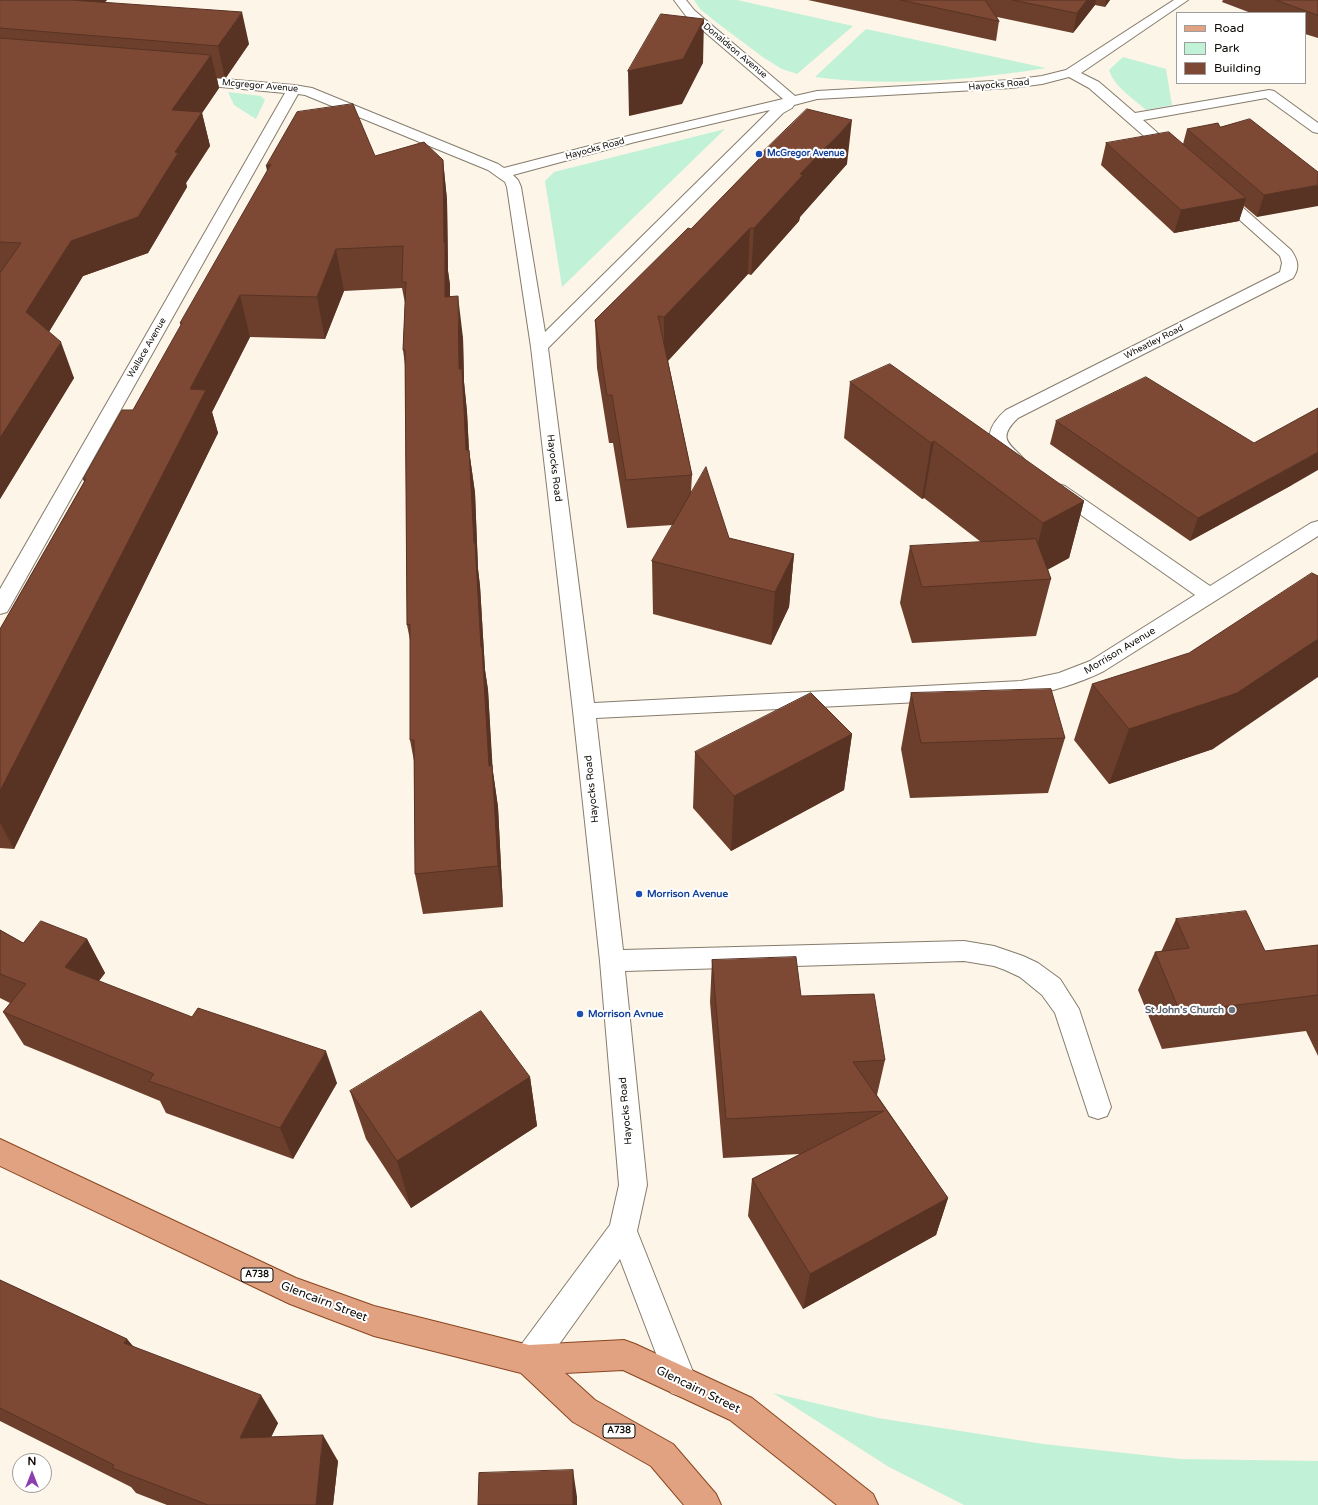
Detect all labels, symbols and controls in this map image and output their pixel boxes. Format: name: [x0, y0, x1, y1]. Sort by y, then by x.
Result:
legend: [1176, 12, 1306, 84]
street label: Donaldson Avenue: [701, 21, 769, 81]
text: Road: [1214, 21, 1244, 35]
text: Park: [1214, 41, 1240, 55]
text: Building: [1214, 61, 1261, 75]
street label: Mcgregor Avenue: [221, 77, 299, 95]
street label: Hayocks Road: [968, 77, 1030, 93]
street label: Hayocks Road: [564, 136, 626, 162]
marker: McGregor Avenue: [754, 149, 764, 159]
place label: McGregor Avenue: [767, 149, 845, 159]
street label: Wallace Avenue: [125, 316, 169, 380]
street label: Wheatley Road: [1123, 322, 1185, 362]
street label: Hayocks Road: [544, 434, 564, 502]
street label: Morrison Avenue: [1082, 625, 1158, 677]
street label: Hayocks Road: [582, 755, 602, 823]
place label: Morrison Avenue: [647, 888, 728, 900]
marker: Morrison Avenue: [634, 889, 644, 899]
place label: St John's Church: [1145, 1004, 1224, 1016]
marker: St John's Church: [1227, 1005, 1237, 1015]
place label: Morrison Avnue: [588, 1008, 664, 1020]
marker: Morrison Avnue: [575, 1009, 585, 1019]
street label: Hayocks Road: [617, 1077, 635, 1145]
road number: A738: [241, 1268, 273, 1282]
street label: Glencairn Street: [279, 1279, 369, 1325]
street label: Glencairn Street: [654, 1363, 742, 1417]
road number: A738: [603, 1424, 635, 1438]
north arrow: [12, 1453, 52, 1493]
text: N: [28, 1455, 36, 1468]

